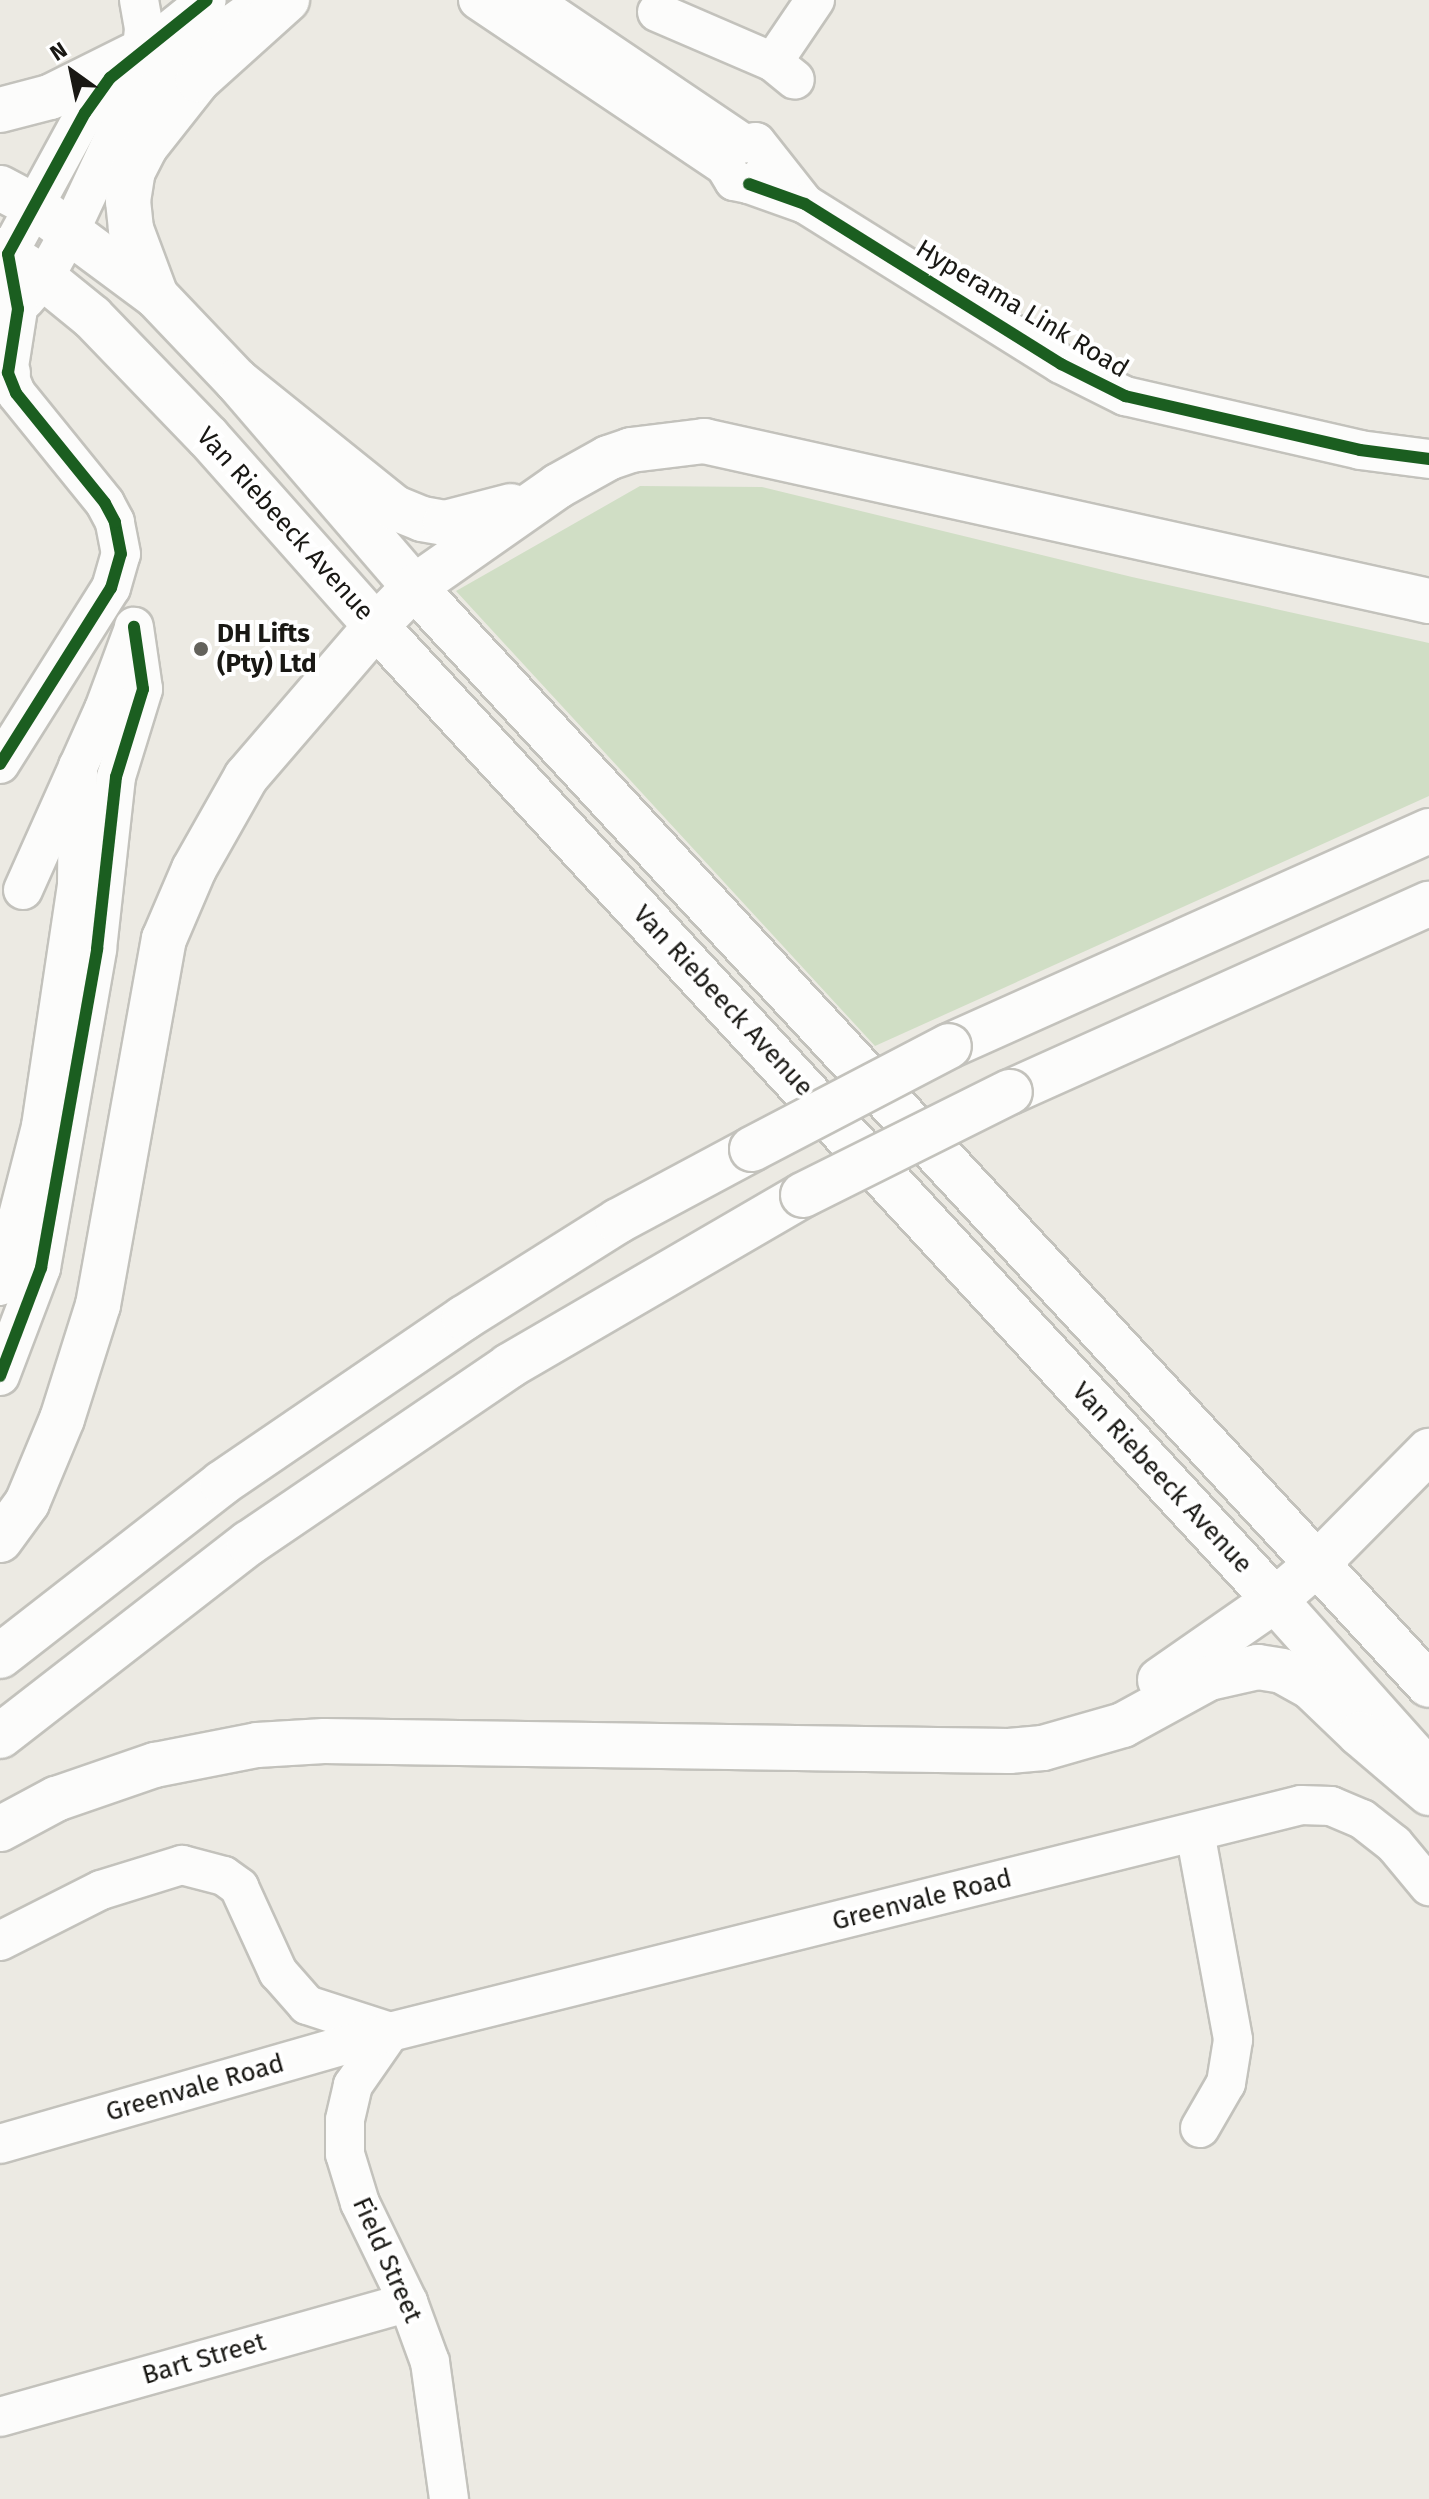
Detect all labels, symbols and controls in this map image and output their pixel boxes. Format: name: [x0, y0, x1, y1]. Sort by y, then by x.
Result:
north arrow: [32, 32, 112, 112]
text: N: [45, 36, 72, 67]
street label: Hyperama Link Road: [910, 233, 1134, 385]
street label: Van Riebeeck Avenue: [190, 421, 380, 627]
place label: DH Lifts (Pty) Ltd: [217, 618, 317, 680]
marker: DH Lifts (Pty) Ltd: [192, 640, 210, 658]
street label: Van Riebeeck Avenue: [626, 899, 820, 1103]
street label: Van Riebeeck Avenue: [1065, 1376, 1259, 1580]
street label: Greenvale Road: [829, 1863, 1015, 1937]
street label: Greenvale Road: [102, 2048, 288, 2128]
street label: Field Street: [346, 2193, 428, 2327]
street label: Bart Street: [139, 2327, 269, 2391]

